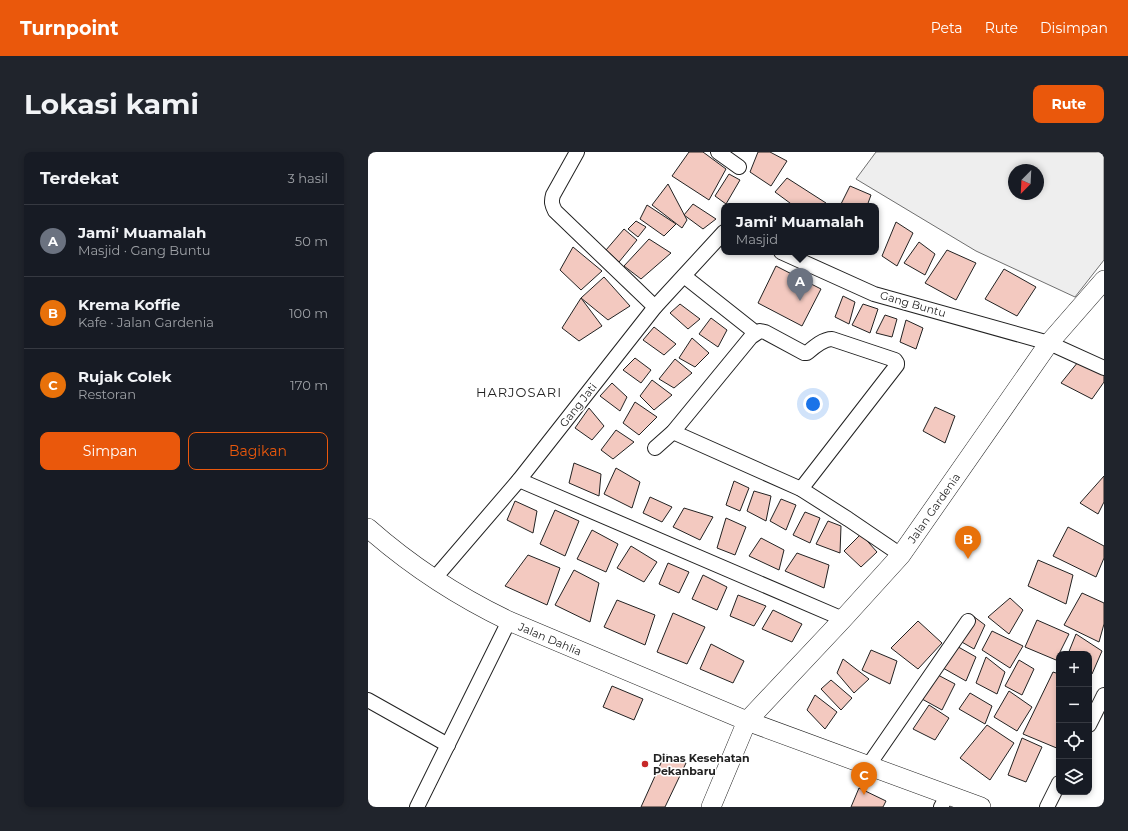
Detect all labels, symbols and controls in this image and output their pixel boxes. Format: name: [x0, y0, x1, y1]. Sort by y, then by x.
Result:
text: Turnpoint: [20, 17, 119, 40]
text: Peta: [931, 19, 963, 37]
text: Rute: [985, 19, 1018, 37]
text: Disimpan: [1040, 19, 1108, 37]
button: Rute: [1033, 85, 1104, 123]
text: Lokasi kami: [24, 87, 199, 121]
north arrow: [1008, 164, 1044, 200]
text: Terdekat: [40, 168, 119, 188]
text: 3 hasil: [287, 170, 328, 186]
popup: [721, 203, 879, 255]
text: Jami' Muamalah: [736, 212, 864, 231]
text: Jami' Muamalah: [78, 223, 206, 242]
text: Masjid: [736, 231, 778, 247]
text: A: [48, 233, 58, 249]
text: 50 m: [295, 233, 328, 249]
text: Masjid · Gang Buntu: [78, 242, 211, 258]
pin: A: [787, 268, 813, 301]
street label: Gang Buntu: [878, 288, 948, 320]
text: Krema Koffie: [78, 295, 180, 314]
text: B: [48, 305, 58, 321]
text: 100 m: [289, 305, 328, 321]
text: Kafe · Jalan Gardenia: [78, 314, 214, 330]
text: Rujak Colek: [78, 367, 171, 386]
text: C: [48, 377, 58, 393]
text: 170 m: [290, 377, 328, 393]
street label: Gang Jati: [556, 380, 600, 430]
district label: HARJOSARI: [476, 384, 562, 400]
text: Restoran: [78, 386, 136, 402]
your location: [803, 394, 823, 414]
button: Simpan: [40, 432, 180, 470]
button: Bagikan: [188, 432, 328, 470]
street label: Jalan Gardenia: [904, 470, 963, 546]
pin: B: [955, 526, 981, 559]
street label: Jalan Dahlia: [515, 619, 584, 659]
map controls: [1056, 651, 1092, 795]
button: +: [1056, 651, 1092, 687]
button: −: [1056, 687, 1092, 723]
button: locate: [1056, 723, 1092, 759]
place label: Dinas Kesehatan Pekanbaru: [653, 751, 750, 778]
marker: Dinas Kesehatan Pekanbaru: [640, 759, 650, 769]
button: layers: [1056, 759, 1092, 795]
pin: C: [851, 762, 877, 795]

